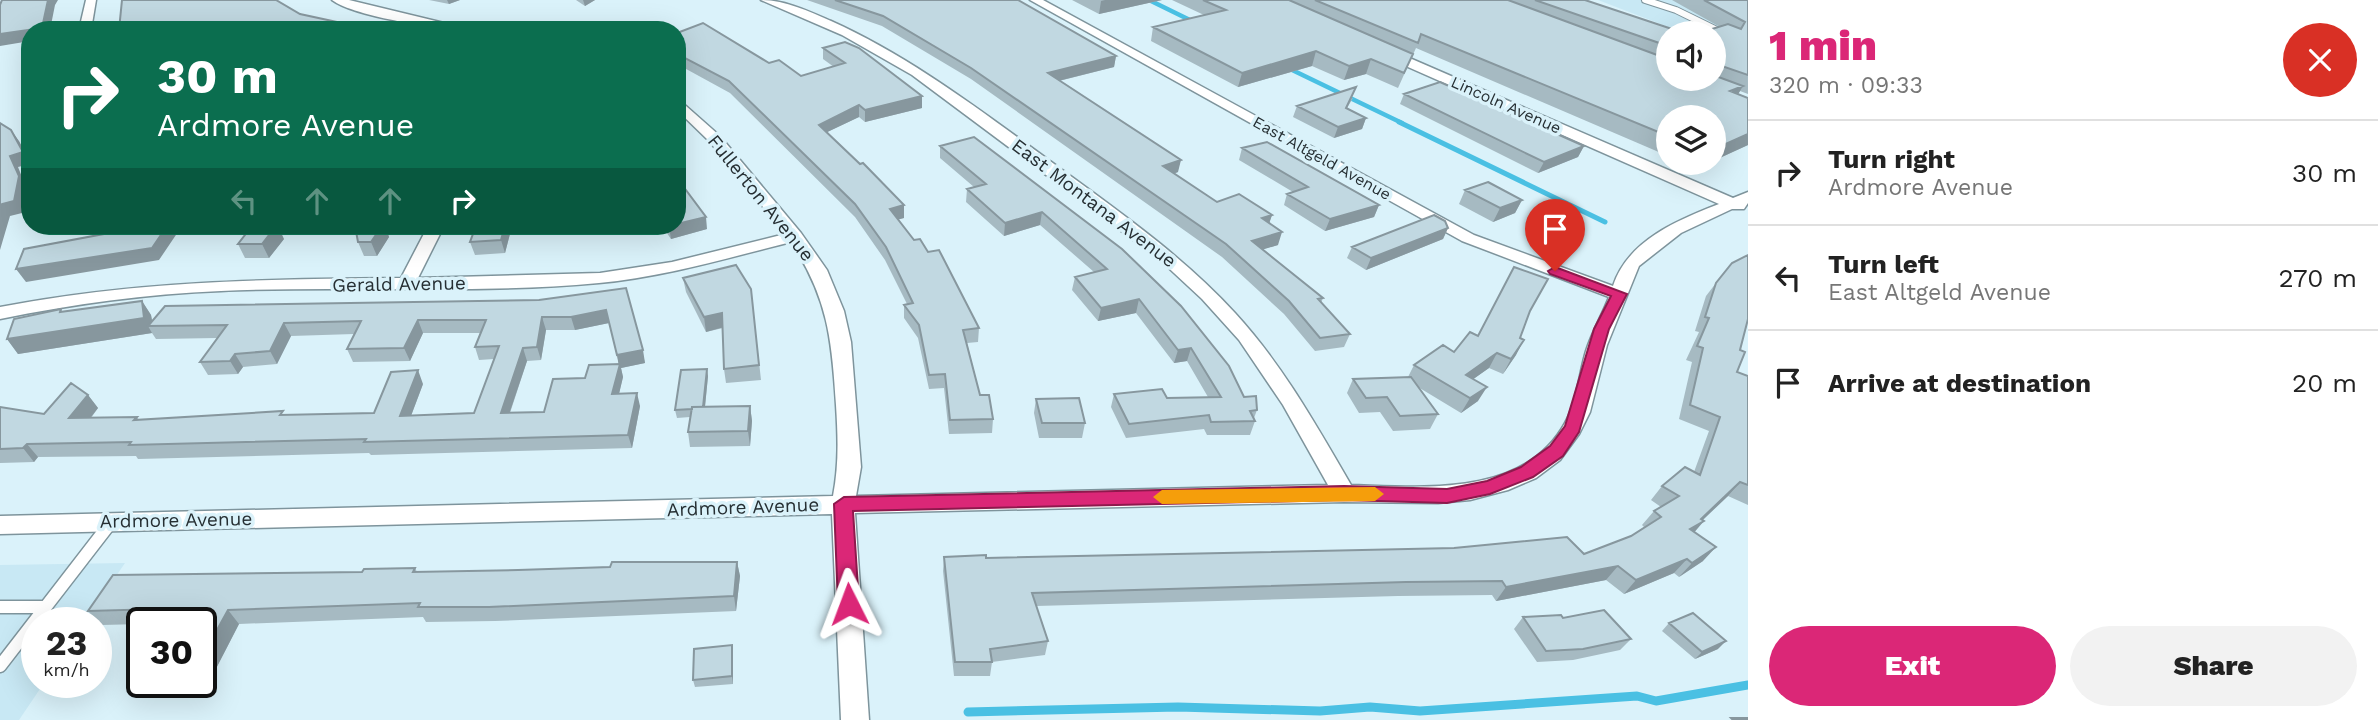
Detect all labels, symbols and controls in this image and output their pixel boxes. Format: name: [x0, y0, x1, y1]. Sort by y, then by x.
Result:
map controls: [1656, 21, 1726, 175]
button: sound: [1656, 21, 1726, 91]
text: 1 min: [1769, 21, 1877, 70]
button: close: [2283, 23, 2357, 97]
text: 30 m: [157, 47, 278, 105]
icon: right: [42, 49, 133, 140]
street label: Lincoln Avenue: [1448, 72, 1564, 138]
text: 320 m · 09:33: [1769, 72, 1923, 99]
button: layers: [1656, 105, 1726, 175]
text: Ardmore Avenue: [157, 106, 414, 144]
street label: East Altgeld Avenue: [1250, 112, 1394, 204]
street label: Fullerton Avenue: [703, 130, 819, 266]
street label: East Montana Avenue: [1007, 134, 1181, 272]
text: Turn right: [1828, 144, 1955, 174]
icon: right: [1769, 154, 1807, 192]
text: 30 m: [2292, 158, 2357, 188]
text: Ardmore Avenue: [1828, 174, 2013, 201]
icon: left: [225, 182, 263, 220]
icon: ahead: [298, 182, 336, 220]
icon: ahead: [371, 182, 409, 220]
icon: right: [444, 182, 482, 220]
pin: [1525, 199, 1585, 271]
icon: arrive: [1536, 210, 1574, 248]
text: Turn left: [1828, 249, 1939, 279]
icon: left: [1769, 259, 1807, 297]
text: 270 m: [2278, 263, 2357, 293]
street label: Gerald Avenue: [332, 271, 466, 297]
text: East Altgeld Avenue: [1828, 279, 2051, 306]
icon: arrive: [1769, 364, 1807, 402]
text: Arrive at destination: [1828, 368, 2091, 398]
text: 20 m: [2292, 368, 2357, 398]
street label: Ardmore Avenue: [666, 493, 820, 521]
street label: Ardmore Avenue: [99, 507, 253, 533]
position arrow: [812, 567, 886, 641]
speed limit sign: 30: [126, 607, 217, 698]
text: 23: [46, 622, 87, 664]
button: Exit: [1769, 626, 2056, 706]
button: Share: [2070, 626, 2357, 706]
text: km/h: [43, 659, 90, 680]

